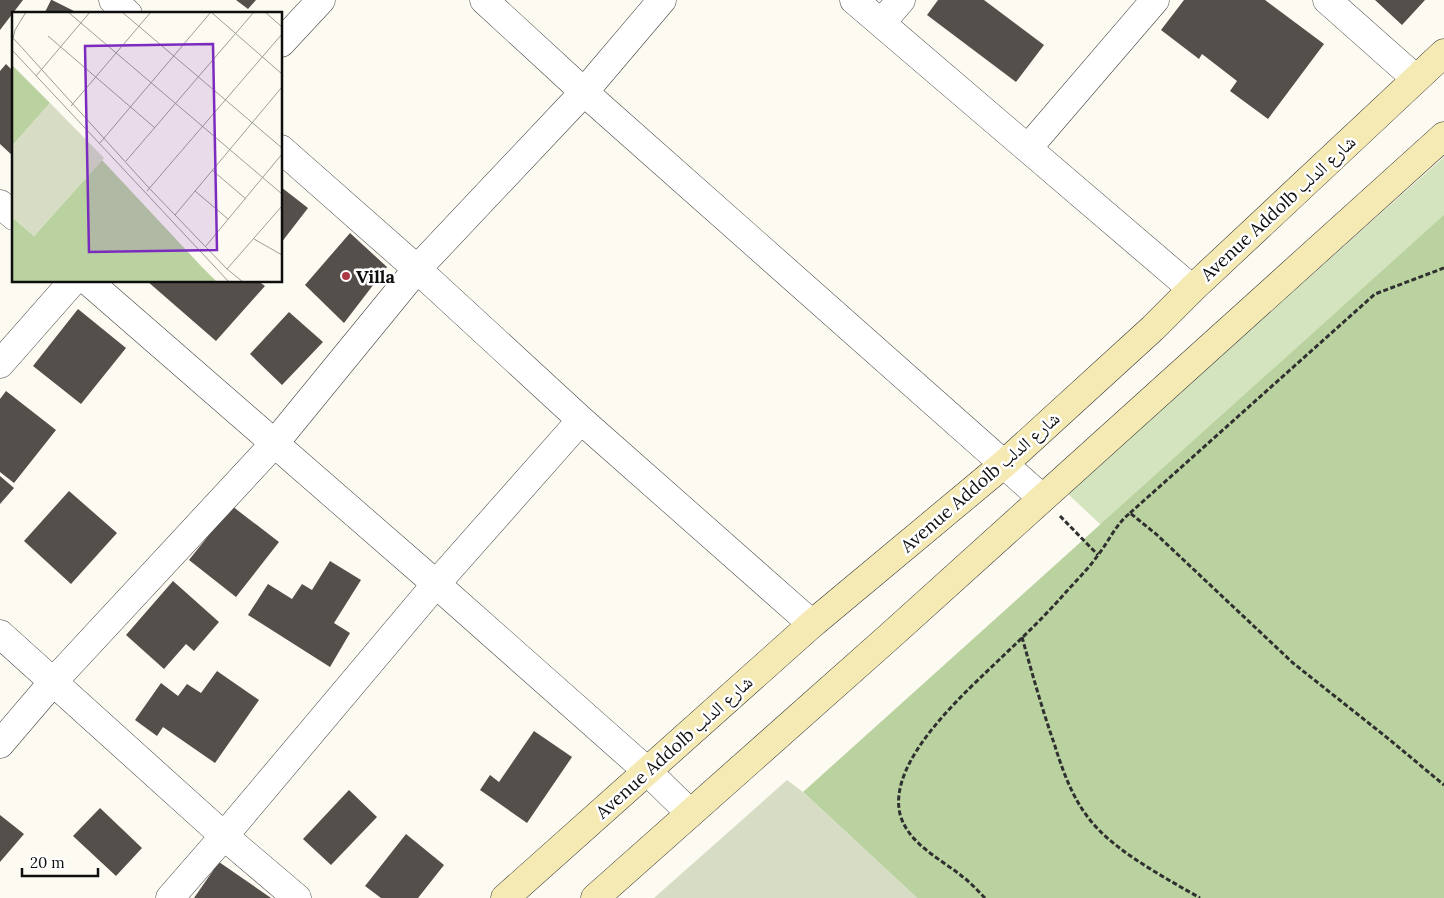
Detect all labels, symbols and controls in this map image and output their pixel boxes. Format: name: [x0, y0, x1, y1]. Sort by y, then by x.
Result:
inset map: [12, 12, 282, 282]
street label: Avenue Addolb شارع الدلب: [1195, 130, 1360, 286]
place label: Villa: [356, 265, 395, 288]
marker: Villa: [340, 270, 352, 282]
street label: Avenue Addolb شارع الدلب: [895, 407, 1064, 558]
street label: Avenue Addolb شارع الدلب: [590, 670, 757, 824]
scale bar: [22, 846, 99, 878]
text: 20 m: [30, 853, 65, 872]

